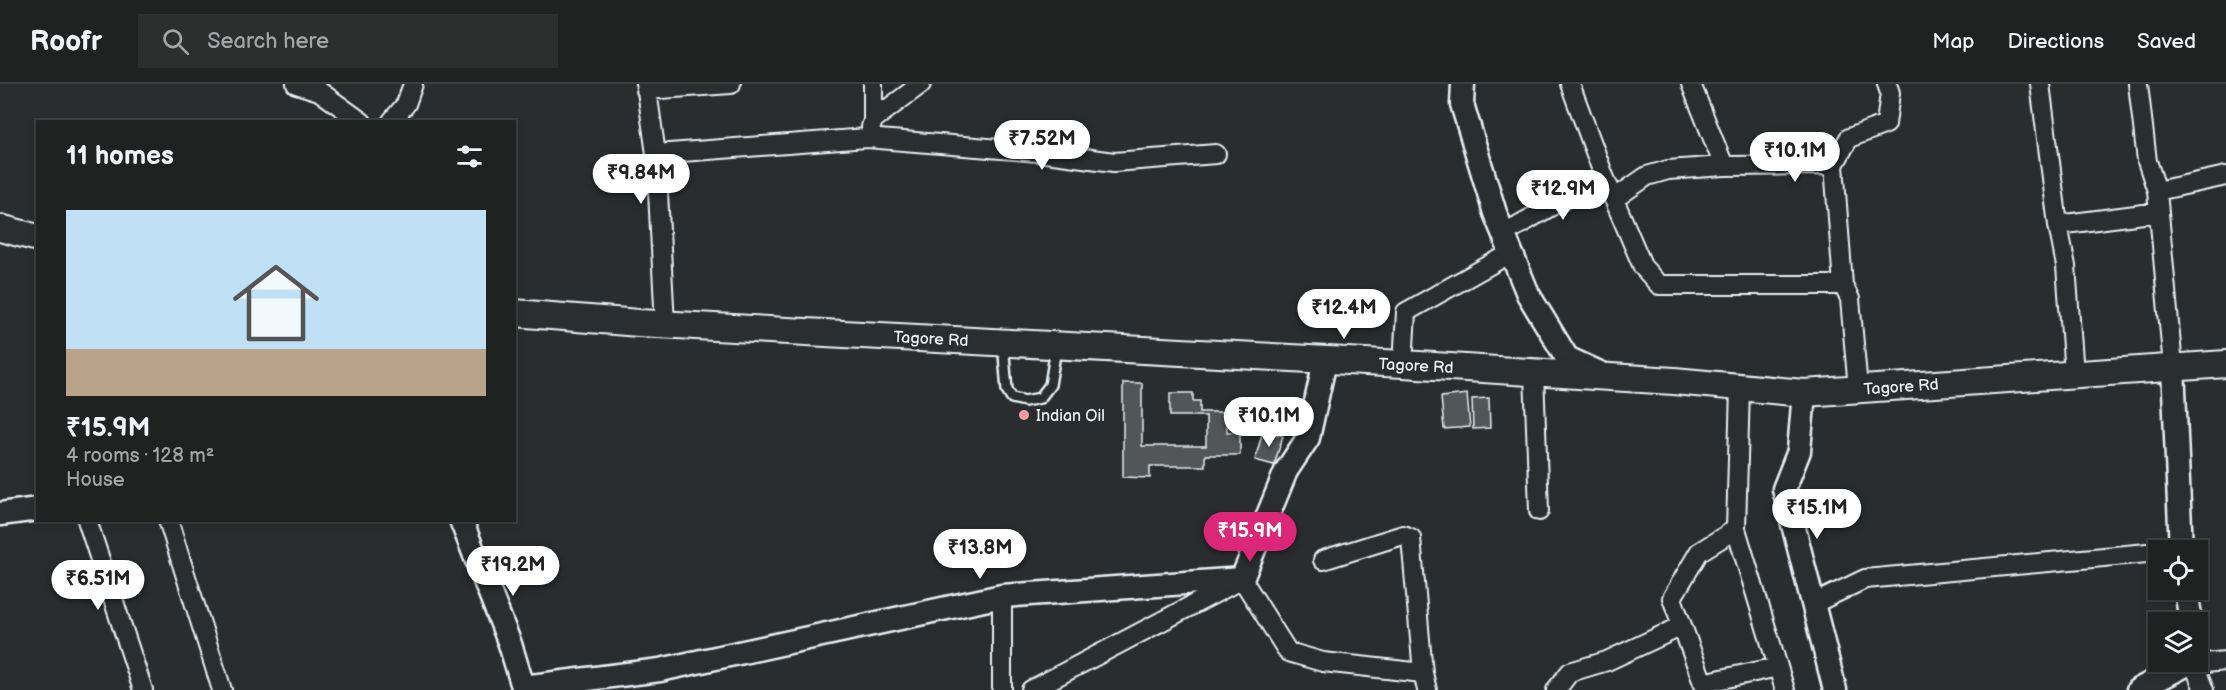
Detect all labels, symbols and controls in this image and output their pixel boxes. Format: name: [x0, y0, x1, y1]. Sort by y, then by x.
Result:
search box: [138, 14, 558, 68]
text: Roofr: [30, 25, 102, 58]
icon: search: [159, 25, 192, 58]
text: Search here: [207, 28, 329, 55]
text: Map: [1932, 29, 1975, 54]
text: Directions: [2008, 29, 2104, 54]
text: Saved: [2137, 29, 2196, 54]
pin: ₹7.52M: [993, 120, 1091, 171]
text: ₹7.52M: [1008, 127, 1076, 151]
pin: ₹10.1M: [1746, 132, 1844, 183]
text: ₹10.1M: [1764, 139, 1826, 163]
icon: filters: [453, 140, 486, 173]
text: 11 homes: [66, 141, 174, 172]
pin: ₹9.84M: [592, 154, 690, 205]
text: ₹9.84M: [607, 161, 675, 185]
pin: ₹12.9M: [1514, 170, 1612, 221]
text: ₹12.9M: [1530, 177, 1596, 201]
icon: home: [222, 249, 330, 357]
pin: ₹12.4M: [1295, 289, 1393, 340]
text: ₹12.4M: [1311, 296, 1377, 320]
street label: Tagore Rd: [893, 328, 969, 351]
street label: Tagore Rd: [1378, 355, 1454, 378]
street label: Tagore Rd: [1863, 375, 1939, 400]
pin: ₹10.1M: [1220, 397, 1318, 448]
text: ₹10.1M: [1238, 404, 1300, 428]
place label: Indian Oil: [1036, 407, 1105, 426]
marker: Indian Oil: [1017, 408, 1031, 422]
text: ₹15.9M: [66, 413, 150, 444]
text: 4 rooms · 128 m²: [66, 444, 214, 468]
text: House: [66, 468, 125, 492]
pin: ₹15.1M: [1768, 489, 1866, 540]
text: ₹15.1M: [1786, 496, 1848, 520]
pin: ₹15.9M: [1201, 512, 1299, 563]
text: ₹15.9M: [1218, 519, 1282, 543]
pin: ₹13.8M: [931, 529, 1029, 580]
text: ₹13.8M: [947, 536, 1013, 560]
map controls: [2148, 540, 2208, 672]
button: locate: [2148, 540, 2208, 600]
pin: ₹19.2M: [464, 546, 562, 597]
text: ₹19.2M: [480, 553, 546, 577]
pin: ₹6.51M: [49, 560, 147, 611]
text: ₹6.51M: [65, 567, 131, 591]
button: layers: [2148, 612, 2208, 672]

